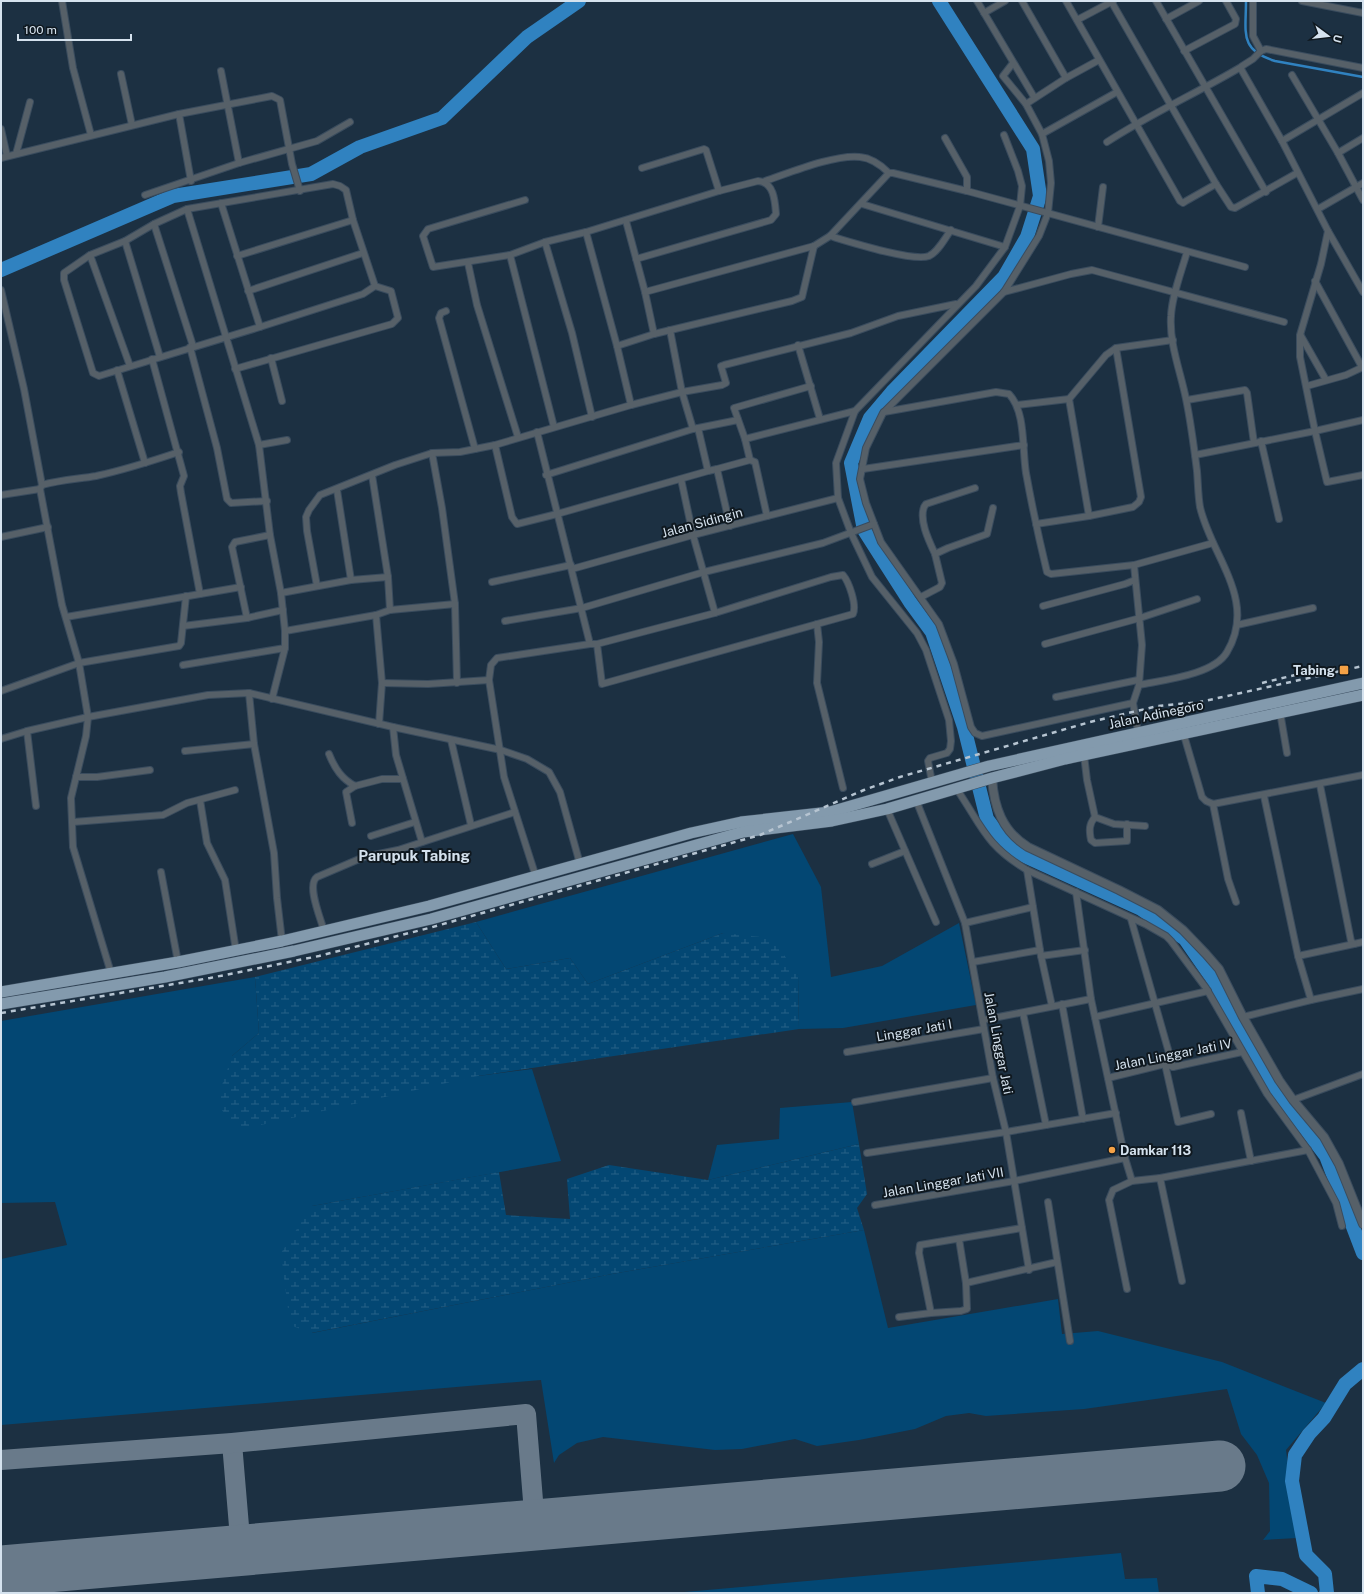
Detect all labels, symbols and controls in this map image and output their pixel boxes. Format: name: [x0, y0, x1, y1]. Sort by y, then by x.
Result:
scale bar: [18, 16, 131, 42]
north arrow: [1308, 16, 1348, 56]
text: 100 m: [24, 23, 57, 37]
text: U: [1331, 33, 1344, 44]
street label: Jalan Sidingin: [660, 504, 744, 541]
place label: Tabing: [1293, 663, 1335, 678]
marker: Tabing: [1338, 664, 1350, 676]
street label: Jalan Adinegoro: [1107, 697, 1205, 732]
district label: Parupuk Tabing: [358, 847, 470, 864]
street label: Jalan Linggar Jati: [981, 991, 1016, 1095]
street label: Linggar Jati I: [875, 1016, 953, 1045]
street label: Jalan Linggar Jati IV: [1113, 1036, 1233, 1073]
place label: Damkar 113: [1120, 1143, 1191, 1158]
marker: Damkar 113: [1107, 1145, 1117, 1155]
street label: Jalan Linggar Jati VII: [881, 1164, 1005, 1201]

